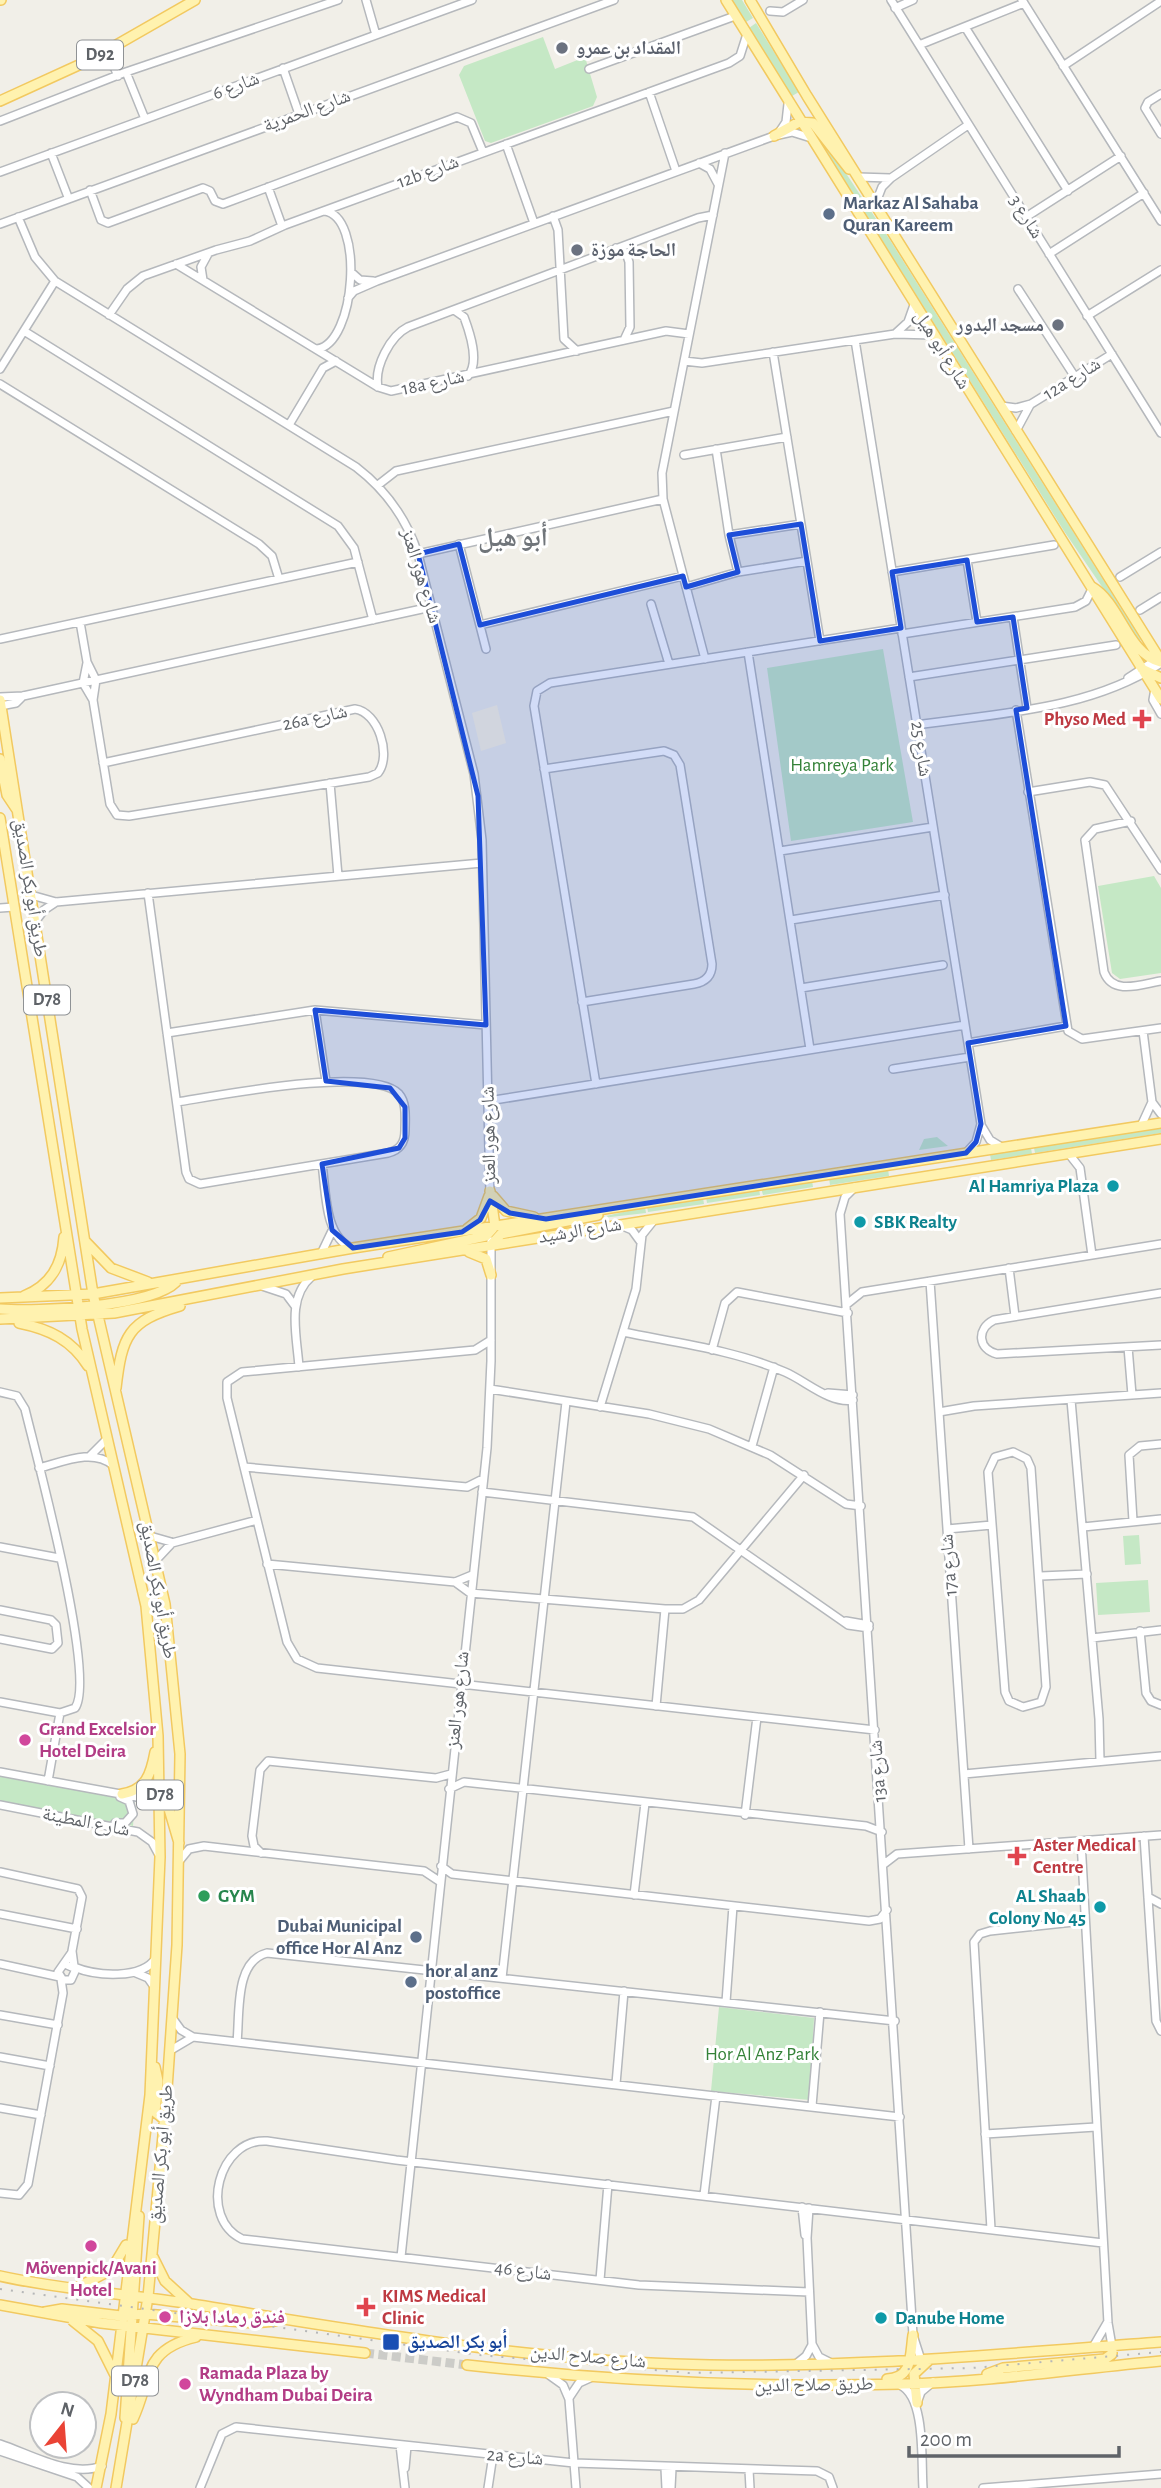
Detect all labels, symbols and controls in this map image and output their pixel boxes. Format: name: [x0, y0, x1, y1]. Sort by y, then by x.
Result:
place label: المقداد بن عمرو: [576, 39, 681, 59]
road number: D92: [77, 40, 123, 70]
marker: المقداد بن عمرو: [554, 40, 570, 56]
street label: شارع 6: [210, 69, 262, 104]
street label: شارع الحمرية: [261, 86, 353, 136]
street label: 12b شارع: [395, 152, 462, 193]
street label: شارع 3: [1005, 192, 1047, 243]
place label: Markaz Al Sahaba Quran Kareem: [843, 194, 979, 235]
marker: Markaz Al Sahaba Quran Kareem: [821, 206, 837, 222]
place label: الحاجة موزة: [591, 241, 676, 260]
marker: الحاجة موزة: [569, 242, 585, 258]
street label: شارع أبو هيل: [910, 306, 976, 393]
place label: مسجد البدور: [955, 316, 1044, 335]
marker: مسجد البدور: [1050, 317, 1066, 333]
street label: 12a شارع: [1040, 354, 1104, 405]
street label: 18a شارع: [400, 367, 466, 400]
district label: أبو هيل: [478, 521, 548, 553]
street label: شارع هور العنز: [396, 525, 444, 626]
street label: 26a شارع: [281, 702, 349, 735]
marker: Physo Med: [1132, 709, 1152, 729]
place label: Physo Med: [1044, 710, 1126, 729]
street label: شارع 25: [906, 720, 935, 778]
park label: Hamreya Park: [790, 756, 894, 775]
street label: طريق أبو بكر الصديق: [9, 817, 53, 959]
road number: D78: [24, 986, 70, 1015]
street label: شارع هور العنز: [479, 1086, 500, 1185]
place label: Al Hamriya Plaza: [969, 1177, 1099, 1196]
marker: Al Hamriya Plaza: [1105, 1178, 1121, 1194]
place label: SBK Realty: [874, 1213, 958, 1232]
marker: SBK Realty: [852, 1214, 868, 1230]
street label: شارع الرشيد: [537, 1215, 623, 1248]
street label: طريق أبو بكر الصديق: [136, 1519, 182, 1661]
street label: 17a شارع: [937, 1533, 962, 1597]
street label: شارع هور العنز: [443, 1650, 474, 1751]
place label: Grand Excelsior Hotel Deira: [39, 1720, 156, 1761]
marker: Grand Excelsior Hotel Deira: [17, 1732, 33, 1748]
street label: 13a شارع: [866, 1739, 891, 1803]
road number: D78: [137, 1780, 183, 1810]
street label: شارع المطينة: [41, 1804, 131, 1841]
place label: Aster Medical Centre: [1033, 1836, 1136, 1877]
marker: Aster Medical Centre: [1007, 1846, 1027, 1866]
place label: GYM: [218, 1887, 255, 1906]
place label: AL Shaab Colony No 45: [989, 1887, 1086, 1928]
marker: GYM: [196, 1888, 212, 1904]
marker: AL Shaab Colony No 45: [1092, 1899, 1108, 1915]
place label: Dubai Municipal office Hor Al Anz: [276, 1917, 402, 1958]
marker: Dubai Municipal office Hor Al Anz: [408, 1929, 424, 1945]
place label: hor al anz postoffice: [425, 1962, 501, 2003]
marker: hor al anz postoffice: [403, 1974, 419, 1990]
park label: Hor Al Anz Park: [705, 2045, 819, 2064]
street label: طريق أبو بكر الصديق: [143, 2083, 178, 2224]
marker: Mövenpick/Avani Hotel: [83, 2238, 99, 2254]
street label: شارع 46: [493, 2258, 553, 2285]
place label: Mövenpick/Avani Hotel: [25, 2259, 157, 2300]
place label: KIMS Medical Clinic: [382, 2287, 486, 2328]
marker: KIMS Medical Clinic: [356, 2297, 376, 2317]
place label: فندق رمادا بلازا: [179, 2308, 285, 2328]
marker: فندق رمادا بلازا: [157, 2309, 173, 2325]
place label: Danube Home: [895, 2309, 1005, 2328]
marker: Danube Home: [873, 2310, 889, 2326]
place label: أبو بكر الصديق: [407, 2329, 508, 2353]
marker: أبو بكر الصديق: [381, 2332, 401, 2352]
street label: شارع صلاح الدين: [529, 2342, 647, 2373]
place label: Ramada Plaza by Wyndham Dubai Deira: [199, 2364, 373, 2405]
road number: D78: [112, 2367, 158, 2396]
street label: طريق صلاح الدين: [754, 2374, 874, 2397]
marker: Ramada Plaza by Wyndham Dubai Deira: [177, 2376, 193, 2392]
north arrow: [28, 2390, 98, 2460]
text: N: [58, 2399, 77, 2421]
scale bar: [909, 2414, 1119, 2458]
text: 200 m: [920, 2429, 972, 2450]
street label: 2a شارع: [486, 2445, 544, 2470]

